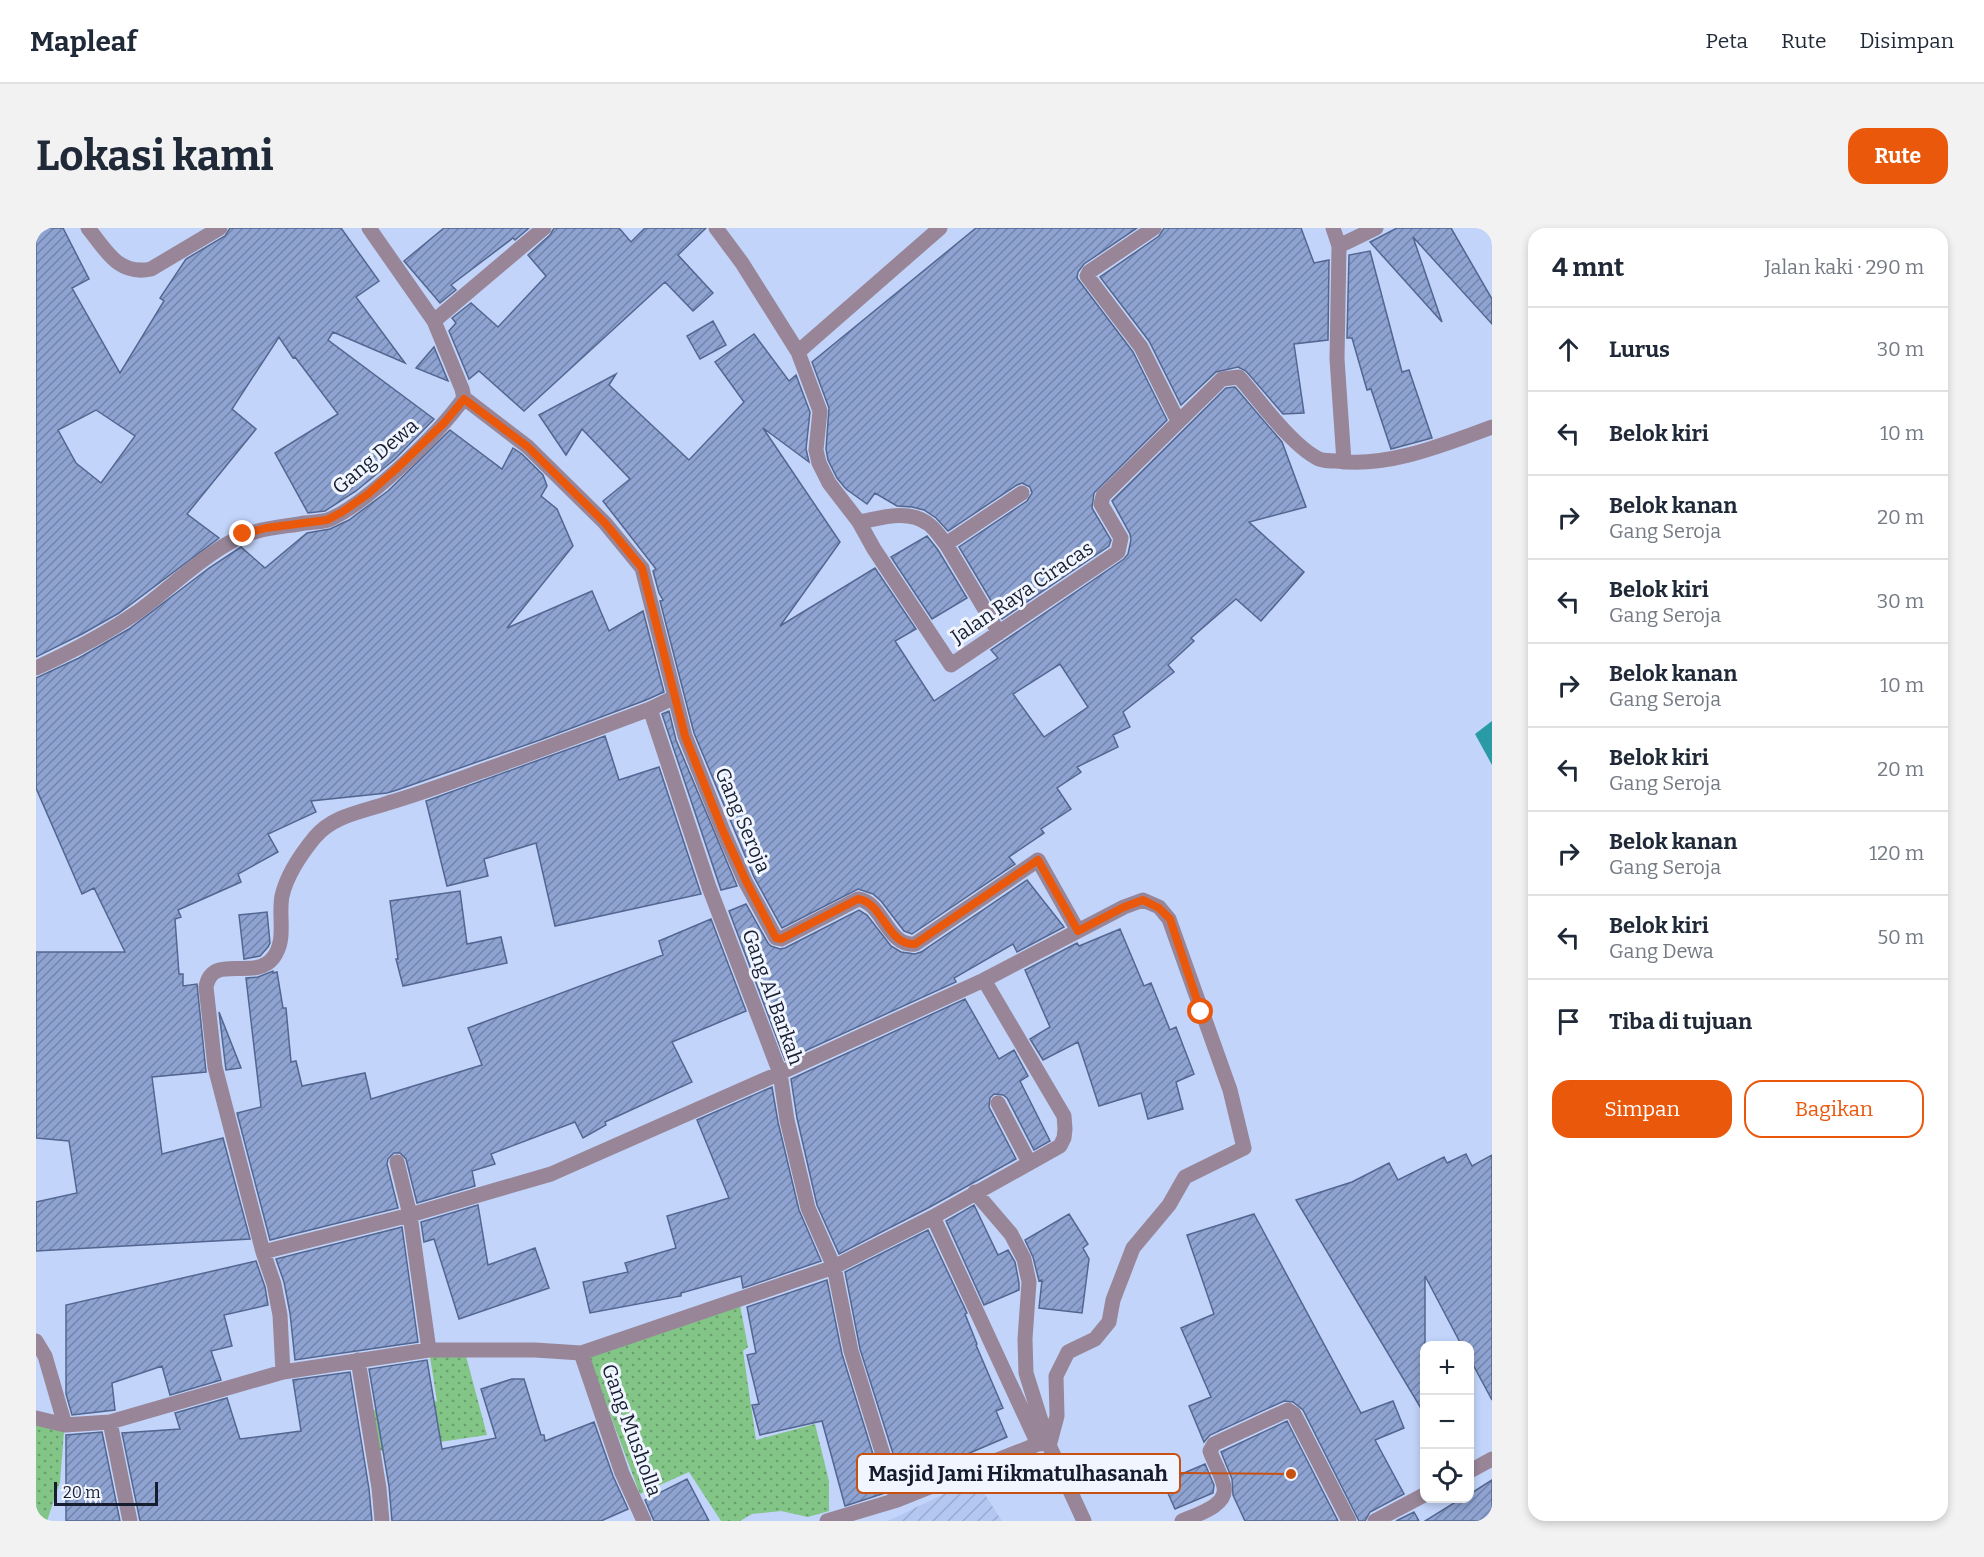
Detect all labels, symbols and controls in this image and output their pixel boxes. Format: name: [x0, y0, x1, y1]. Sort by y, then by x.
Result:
text: Mapleaf: [30, 25, 137, 58]
text: Peta: [1706, 28, 1748, 54]
text: Rute: [1781, 28, 1826, 54]
text: Disimpan: [1859, 28, 1954, 54]
button: Rute: [1848, 128, 1948, 184]
text: Lokasi kami: [36, 131, 274, 181]
text: 4 mnt: [1552, 252, 1624, 283]
text: Jalan kaki · 290 m: [1764, 255, 1924, 279]
icon: ahead: [1552, 333, 1585, 366]
text: Lurus: [1609, 336, 1670, 363]
text: 30 m: [1877, 337, 1924, 361]
street label: Gang Dewa: [327, 413, 423, 499]
icon: left: [1552, 417, 1585, 450]
text: Belok kiri: [1609, 420, 1709, 447]
text: 10 m: [1880, 421, 1924, 445]
text: Belok kanan: [1609, 492, 1737, 519]
icon: right: [1552, 501, 1585, 534]
text: 20 m: [1877, 505, 1924, 529]
text: Gang Seroja: [1609, 519, 1721, 543]
route end: [229, 520, 255, 546]
street label: Jalan Raya Ciracas: [946, 536, 1098, 649]
text: Belok kiri: [1609, 576, 1709, 603]
icon: left: [1552, 585, 1585, 618]
text: 30 m: [1877, 589, 1924, 613]
text: Gang Seroja: [1609, 603, 1721, 627]
text: Belok kanan: [1609, 660, 1737, 687]
icon: right: [1552, 669, 1585, 702]
text: 10 m: [1880, 673, 1924, 697]
text: Gang Seroja: [1609, 687, 1721, 711]
text: Belok kiri: [1609, 744, 1709, 771]
icon: left: [1552, 753, 1585, 786]
text: 20 m: [1877, 757, 1924, 781]
street label: Gang Seroja: [709, 764, 776, 877]
text: Gang Seroja: [1609, 771, 1721, 795]
text: Belok kanan: [1609, 828, 1737, 855]
icon: right: [1552, 837, 1585, 870]
text: 120 m: [1869, 841, 1924, 865]
text: Gang Seroja: [1609, 855, 1721, 879]
text: Belok kiri: [1609, 912, 1709, 939]
icon: left: [1552, 921, 1585, 954]
text: 50 m: [1877, 925, 1924, 949]
street label: Gang Al Barkah: [737, 926, 809, 1069]
text: Gang Dewa: [1609, 939, 1714, 963]
route start: [1187, 998, 1213, 1024]
icon: arrive: [1552, 1005, 1585, 1038]
text: Tiba di tujuan: [1609, 1008, 1752, 1035]
button: Simpan: [1552, 1080, 1732, 1138]
button: Bagikan: [1744, 1080, 1924, 1138]
map controls: [1420, 1341, 1474, 1503]
button: +: [1420, 1341, 1474, 1395]
street label: Gang Musholla: [597, 1360, 667, 1500]
button: −: [1420, 1395, 1474, 1449]
button: locate: [1420, 1449, 1474, 1503]
callout: Masjid Jami Hikmatulhasanah: [857, 1454, 1180, 1493]
text: Masjid Jami Hikmatulhasanah: [868, 1461, 1169, 1487]
scale bar: [54, 1479, 158, 1506]
text: 20 m: [63, 1483, 100, 1502]

